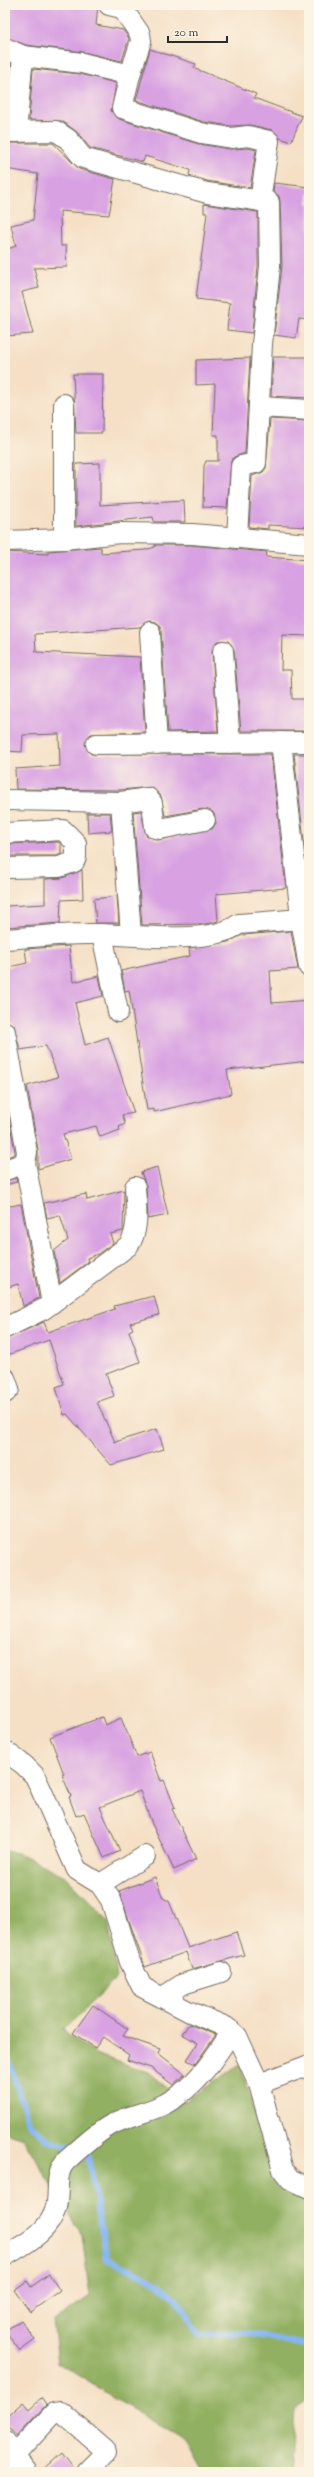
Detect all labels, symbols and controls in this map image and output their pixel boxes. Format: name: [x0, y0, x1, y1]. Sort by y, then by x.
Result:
scale bar: [168, 18, 227, 44]
text: 20 m: [174, 24, 199, 42]

